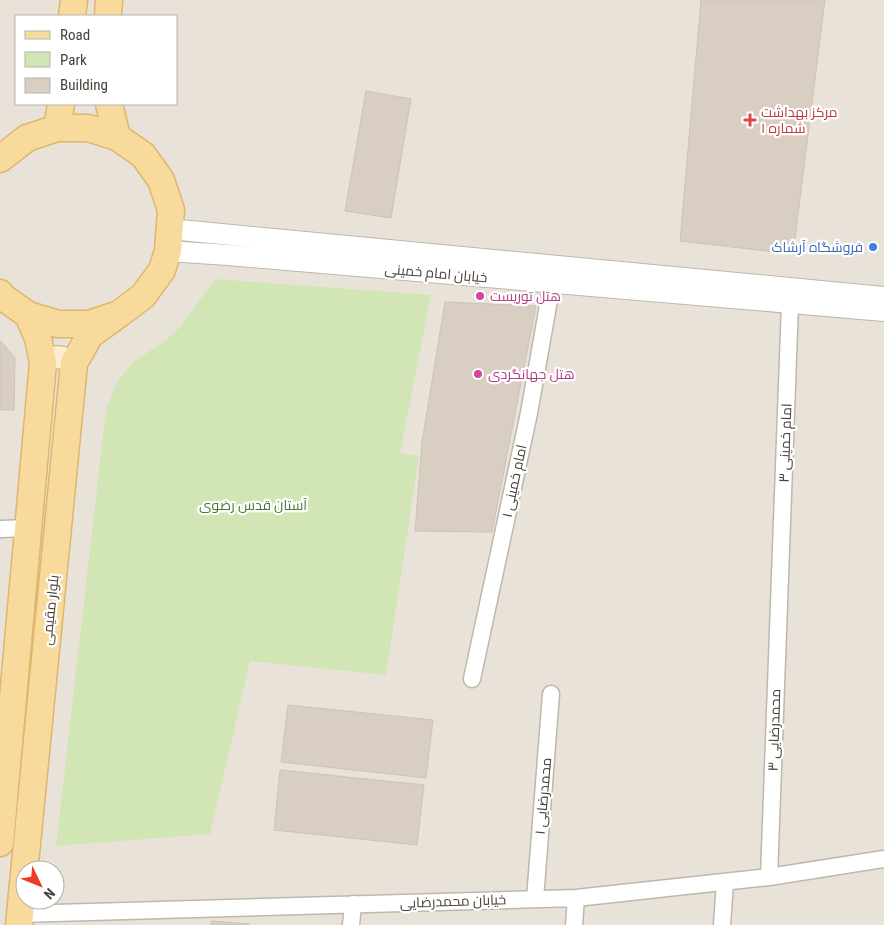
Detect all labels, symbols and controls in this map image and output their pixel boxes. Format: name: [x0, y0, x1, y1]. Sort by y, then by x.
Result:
legend: [15, 15, 178, 105]
text: Road: [60, 26, 90, 44]
text: Park: [60, 51, 87, 69]
text: Building: [60, 76, 108, 94]
place label: مرکز بهداشت شماره ۱: [761, 104, 838, 136]
marker: مرکز بهداشت شماره ۱: [743, 113, 757, 127]
place label: فروشگاه آرشاک: [772, 239, 863, 255]
marker: فروشگاه آرشاک: [867, 241, 879, 253]
street label: خیابان امام خمینی: [384, 261, 488, 287]
place label: هتل توریست: [490, 288, 561, 304]
marker: هتل توریست: [474, 290, 486, 302]
place label: هتل جهانگردی: [488, 366, 575, 382]
marker: هتل جهانگردی: [472, 368, 484, 380]
street label: امام خمینی ۳: [776, 403, 796, 483]
street label: امام خمینی ۱: [498, 443, 531, 519]
park label: آستان قدس رضوی: [199, 497, 307, 513]
street label: بلوار مقیمی: [38, 574, 62, 646]
street label: محمدرضایی ۳: [765, 689, 783, 771]
street label: محمدرضایی ۱: [532, 757, 554, 835]
north arrow: [15, 860, 65, 910]
text: N: [41, 885, 58, 902]
street label: خیابان محمدرضایی: [400, 891, 506, 911]

